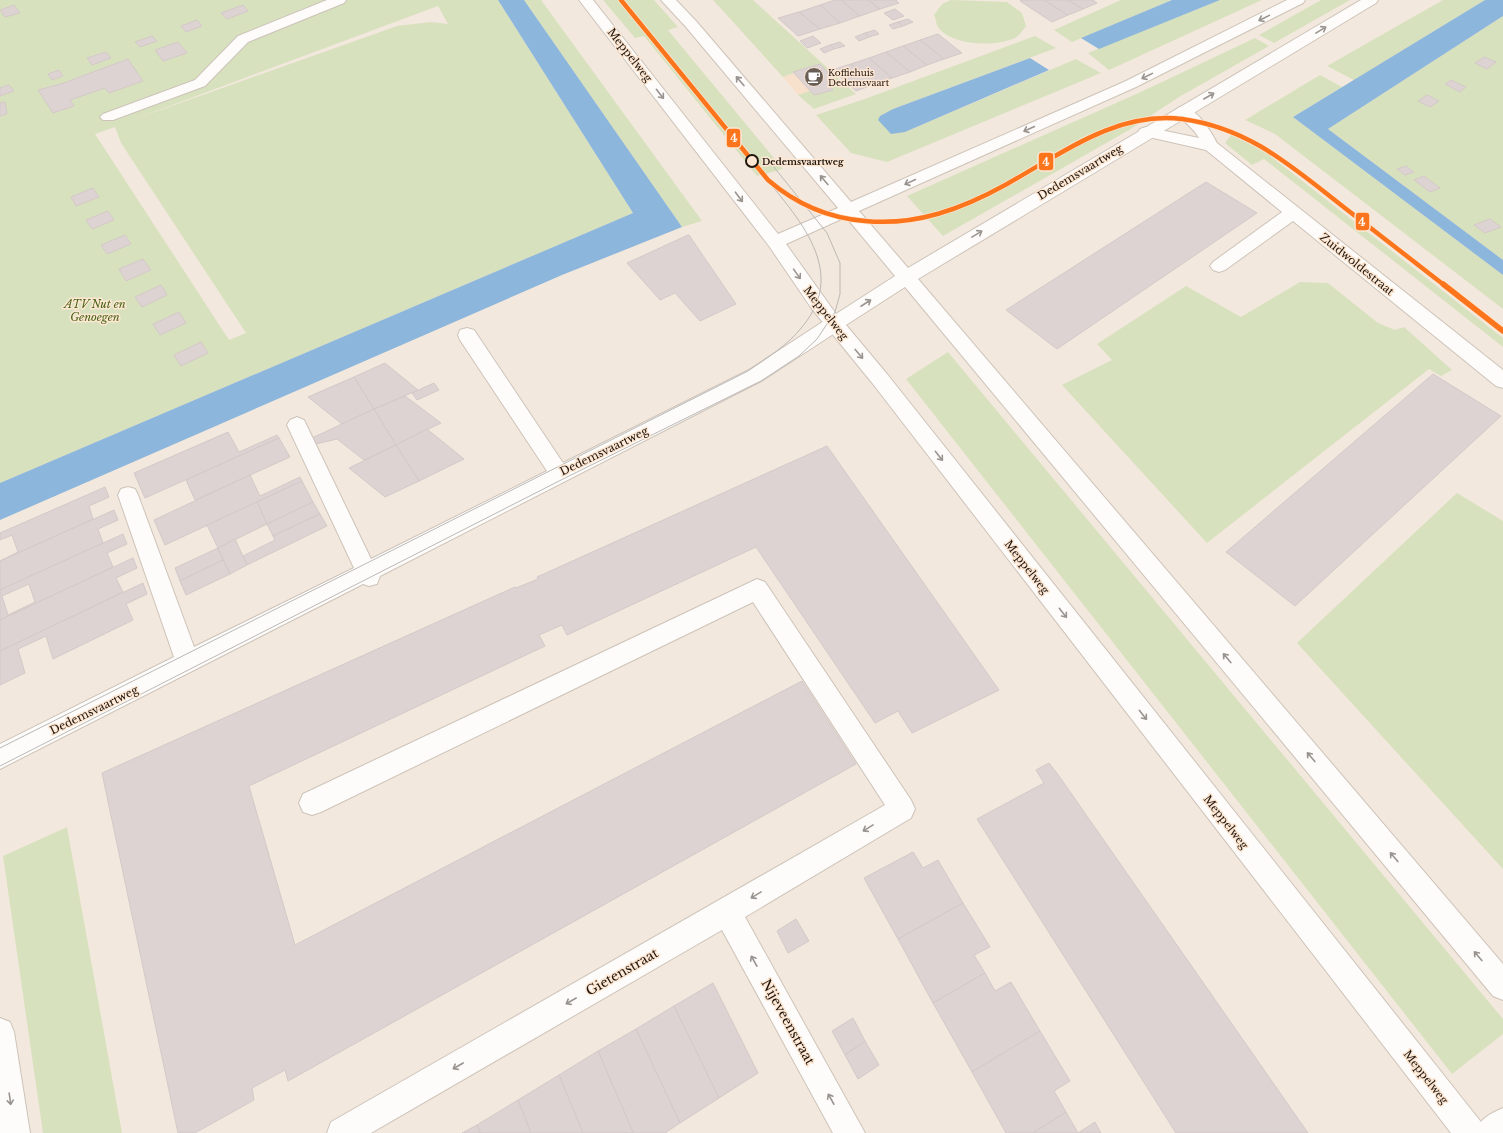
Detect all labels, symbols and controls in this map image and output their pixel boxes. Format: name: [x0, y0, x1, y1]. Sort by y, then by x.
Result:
one-way arrow: [1258, 15, 1270, 22]
street label: Meppelweg: [605, 25, 656, 85]
one-way arrow: [1315, 25, 1327, 33]
cafe icon: Koffiehuis Dedemsvaart: [803, 66, 825, 88]
place label: Koffiehuis Dedemsvaart: [828, 67, 890, 88]
one-way arrow: [1142, 73, 1154, 80]
one-way arrow: [735, 76, 744, 86]
one-way arrow: [655, 88, 664, 99]
one-way arrow: [1203, 91, 1215, 99]
one-way arrow: [1023, 126, 1035, 133]
line badge: 4: [726, 128, 741, 148]
text: 4: [730, 131, 738, 145]
street label: Dedemsvaartweg: [1035, 141, 1125, 203]
line badge: 4: [1038, 152, 1054, 171]
marker: Dedemsvaartweg: [745, 154, 759, 168]
text: 4: [1042, 155, 1050, 169]
place label: Dedemsvaartweg: [762, 156, 844, 167]
one-way arrow: [820, 175, 829, 185]
one-way arrow: [904, 179, 916, 186]
one-way arrow: [735, 191, 743, 202]
line badge: 4: [1355, 212, 1370, 231]
text: 4: [1358, 215, 1366, 229]
one-way arrow: [970, 229, 982, 237]
street label: Zuidwoldestraat: [1317, 230, 1398, 299]
one-way arrow: [793, 268, 801, 279]
street label: Meppelweg: [801, 283, 852, 343]
park label: ATV Nut en Genoegen: [62, 297, 126, 324]
one-way arrow: [860, 299, 871, 307]
one-way arrow: [854, 348, 863, 359]
street label: Dedemsvaartweg: [557, 423, 651, 478]
one-way arrow: [935, 450, 944, 461]
street label: Meppelweg: [1002, 537, 1053, 597]
one-way arrow: [1058, 608, 1067, 619]
one-way arrow: [1222, 653, 1231, 663]
street label: Dedemsvaartweg: [47, 682, 141, 737]
one-way arrow: [1139, 710, 1147, 721]
one-way arrow: [1306, 752, 1315, 763]
street label: Meppelweg: [1201, 792, 1252, 852]
one-way arrow: [862, 825, 874, 833]
one-way arrow: [1390, 851, 1399, 862]
one-way arrow: [750, 891, 762, 899]
street label: Gietenstraat: [583, 944, 661, 1000]
one-way arrow: [1473, 951, 1482, 962]
one-way arrow: [750, 955, 758, 967]
street label: Nijeveenstraat: [758, 976, 819, 1068]
one-way arrow: [565, 998, 577, 1006]
street label: Meppelweg: [1401, 1047, 1452, 1107]
one-way arrow: [452, 1063, 464, 1071]
one-way arrow: [6, 1092, 14, 1105]
one-way arrow: [826, 1093, 834, 1105]

